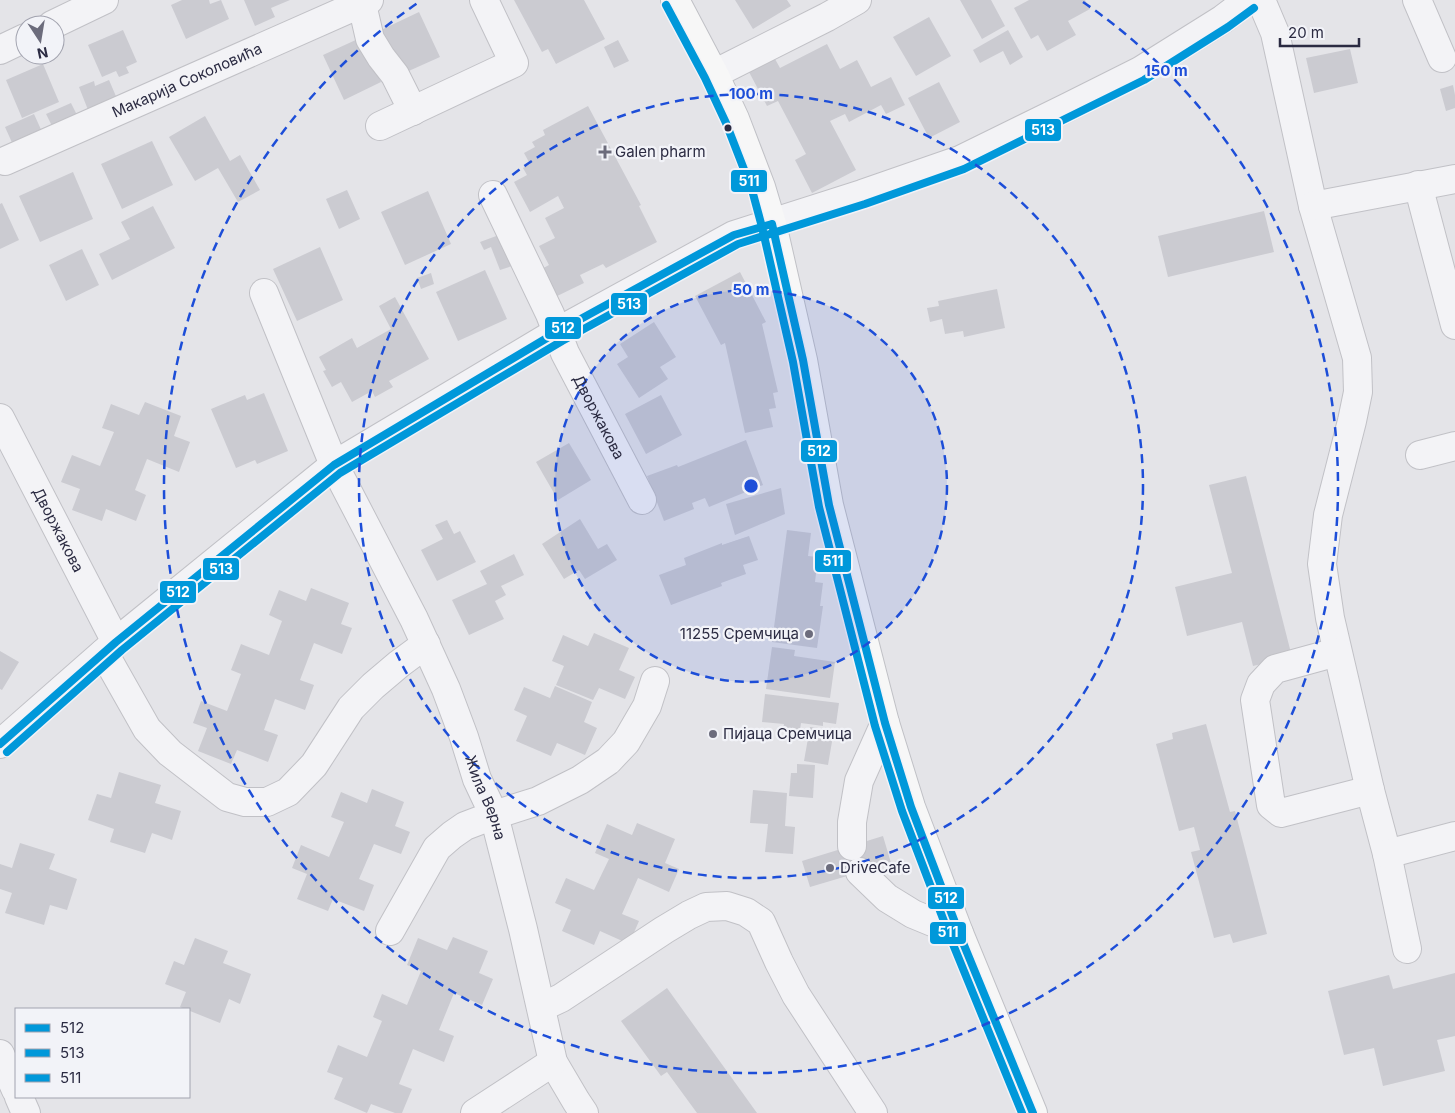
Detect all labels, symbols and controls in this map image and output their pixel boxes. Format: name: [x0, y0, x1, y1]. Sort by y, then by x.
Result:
north arrow: [15, 15, 65, 65]
scale bar: [1280, 15, 1359, 47]
text: 20 m: [1288, 23, 1324, 42]
street label: Макарија Соколовића: [109, 39, 265, 122]
text: N: [36, 44, 50, 63]
text: 150 m: [1144, 61, 1188, 80]
text: 100 m: [729, 84, 773, 103]
line badge: 513: [1024, 118, 1062, 142]
text: 513: [1031, 121, 1055, 138]
unlabelled marker: [723, 123, 733, 133]
place label: Galen pharm: [615, 142, 706, 161]
marker: Galen pharm: [599, 146, 611, 158]
line badge: 511: [730, 169, 768, 193]
text: 511: [738, 172, 760, 189]
text: 50 m: [733, 280, 769, 299]
line badge: 513: [610, 292, 648, 316]
text: 513: [617, 295, 641, 312]
line badge: 512: [544, 316, 582, 340]
text: 512: [551, 319, 575, 336]
street label: Дворжакова: [569, 371, 629, 462]
line badge: 512: [800, 439, 838, 463]
text: 512: [807, 442, 831, 459]
centre of rings: [742, 477, 760, 495]
street label: Дворжакова: [29, 484, 88, 575]
line badge: 511: [814, 549, 852, 573]
text: 511: [822, 552, 844, 569]
line badge: 513: [202, 557, 240, 581]
text: 513: [209, 560, 233, 577]
line badge: 512: [159, 580, 197, 604]
text: 512: [166, 583, 190, 600]
place label: 11255 Сремчица: [680, 624, 799, 643]
marker: 11255 Сремчица: [803, 628, 815, 640]
place label: Пијаца Сремчица: [723, 724, 852, 743]
marker: Пијаца Сремчица: [707, 728, 719, 740]
street label: Жила Верна: [461, 753, 510, 842]
place label: DriveCafe: [840, 858, 910, 877]
marker: DriveCafe: [824, 862, 836, 874]
line badge: 512: [927, 886, 965, 910]
text: 512: [934, 889, 958, 906]
line badge: 511: [929, 921, 967, 945]
text: 511: [937, 923, 959, 940]
legend: [15, 1008, 190, 1098]
text: 512: [60, 1018, 84, 1037]
text: 513: [60, 1043, 85, 1062]
text: 511: [60, 1068, 81, 1087]

